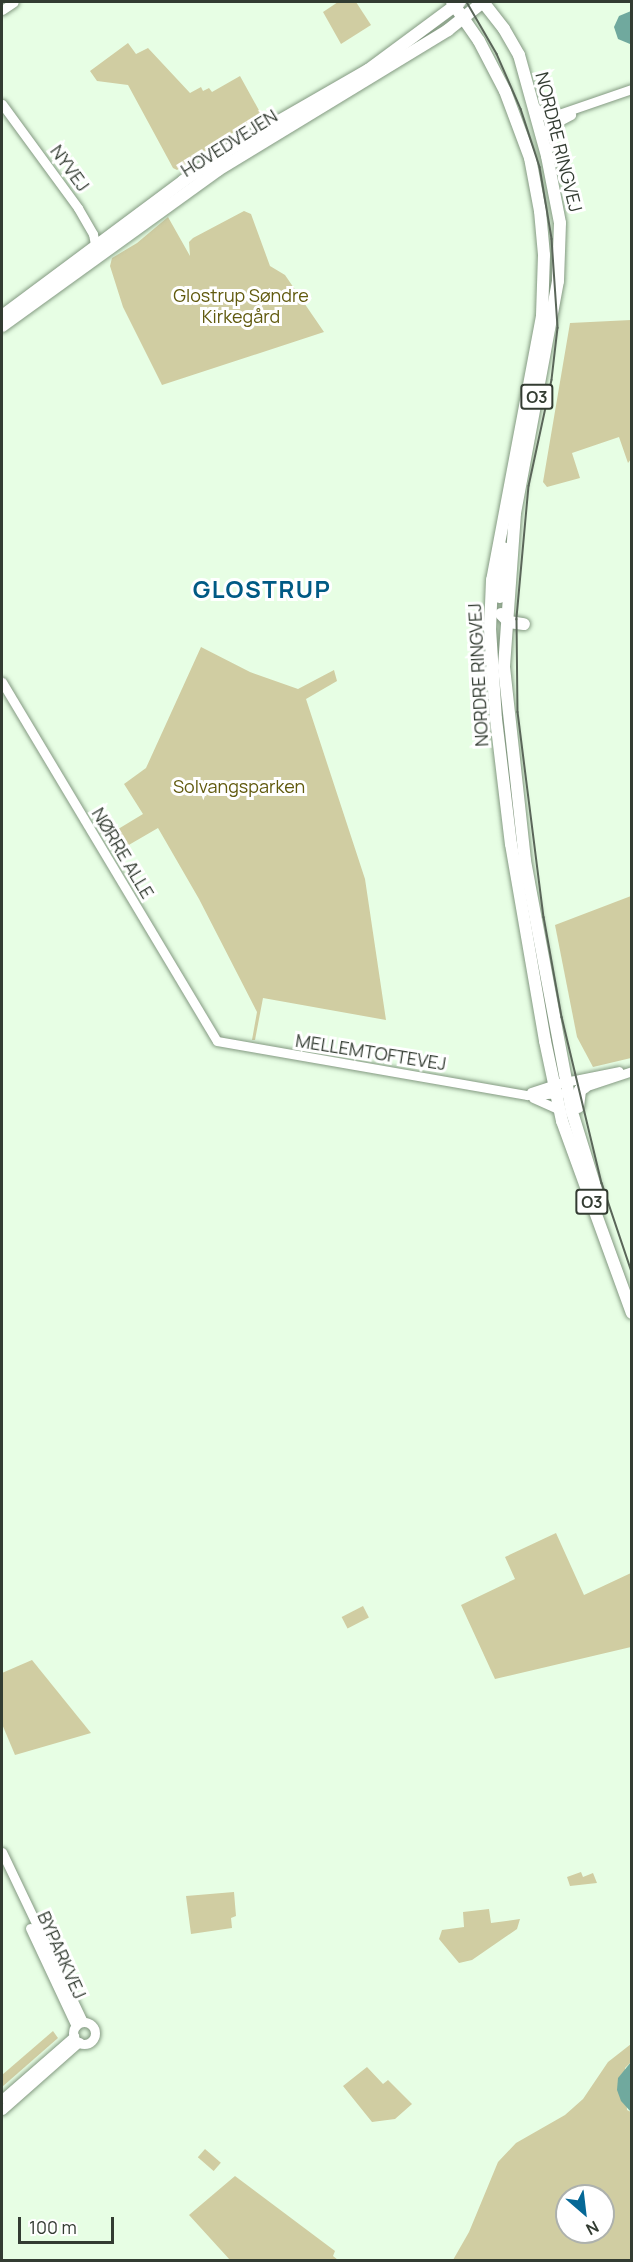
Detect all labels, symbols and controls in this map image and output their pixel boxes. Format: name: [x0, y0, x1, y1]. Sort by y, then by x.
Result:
street label: NORDRE RINGVEJ: [531, 70, 587, 214]
street label: HOVEDVEJEN: [177, 105, 281, 181]
street label: NYVEJ: [46, 141, 94, 195]
park label: Glostrup Søndre Kirkegård: [173, 285, 309, 328]
road number: O3: [519, 384, 555, 410]
district label: GLOSTRUP: [193, 575, 331, 603]
street label: NORDRE RINGVEJ: [463, 603, 493, 747]
park label: Solvangsparken: [173, 775, 305, 797]
street label: NØRRE ALLE: [87, 804, 159, 902]
street label: MELLEMTOFTEVEJ: [294, 1029, 448, 1075]
road number: O3: [574, 1189, 610, 1215]
street label: BYPARKVEJ: [33, 1908, 91, 2002]
north arrow: [555, 2184, 615, 2244]
scale bar: [21, 2205, 117, 2243]
text: 100 m: [29, 2215, 77, 2239]
text: N: [582, 2216, 603, 2241]

